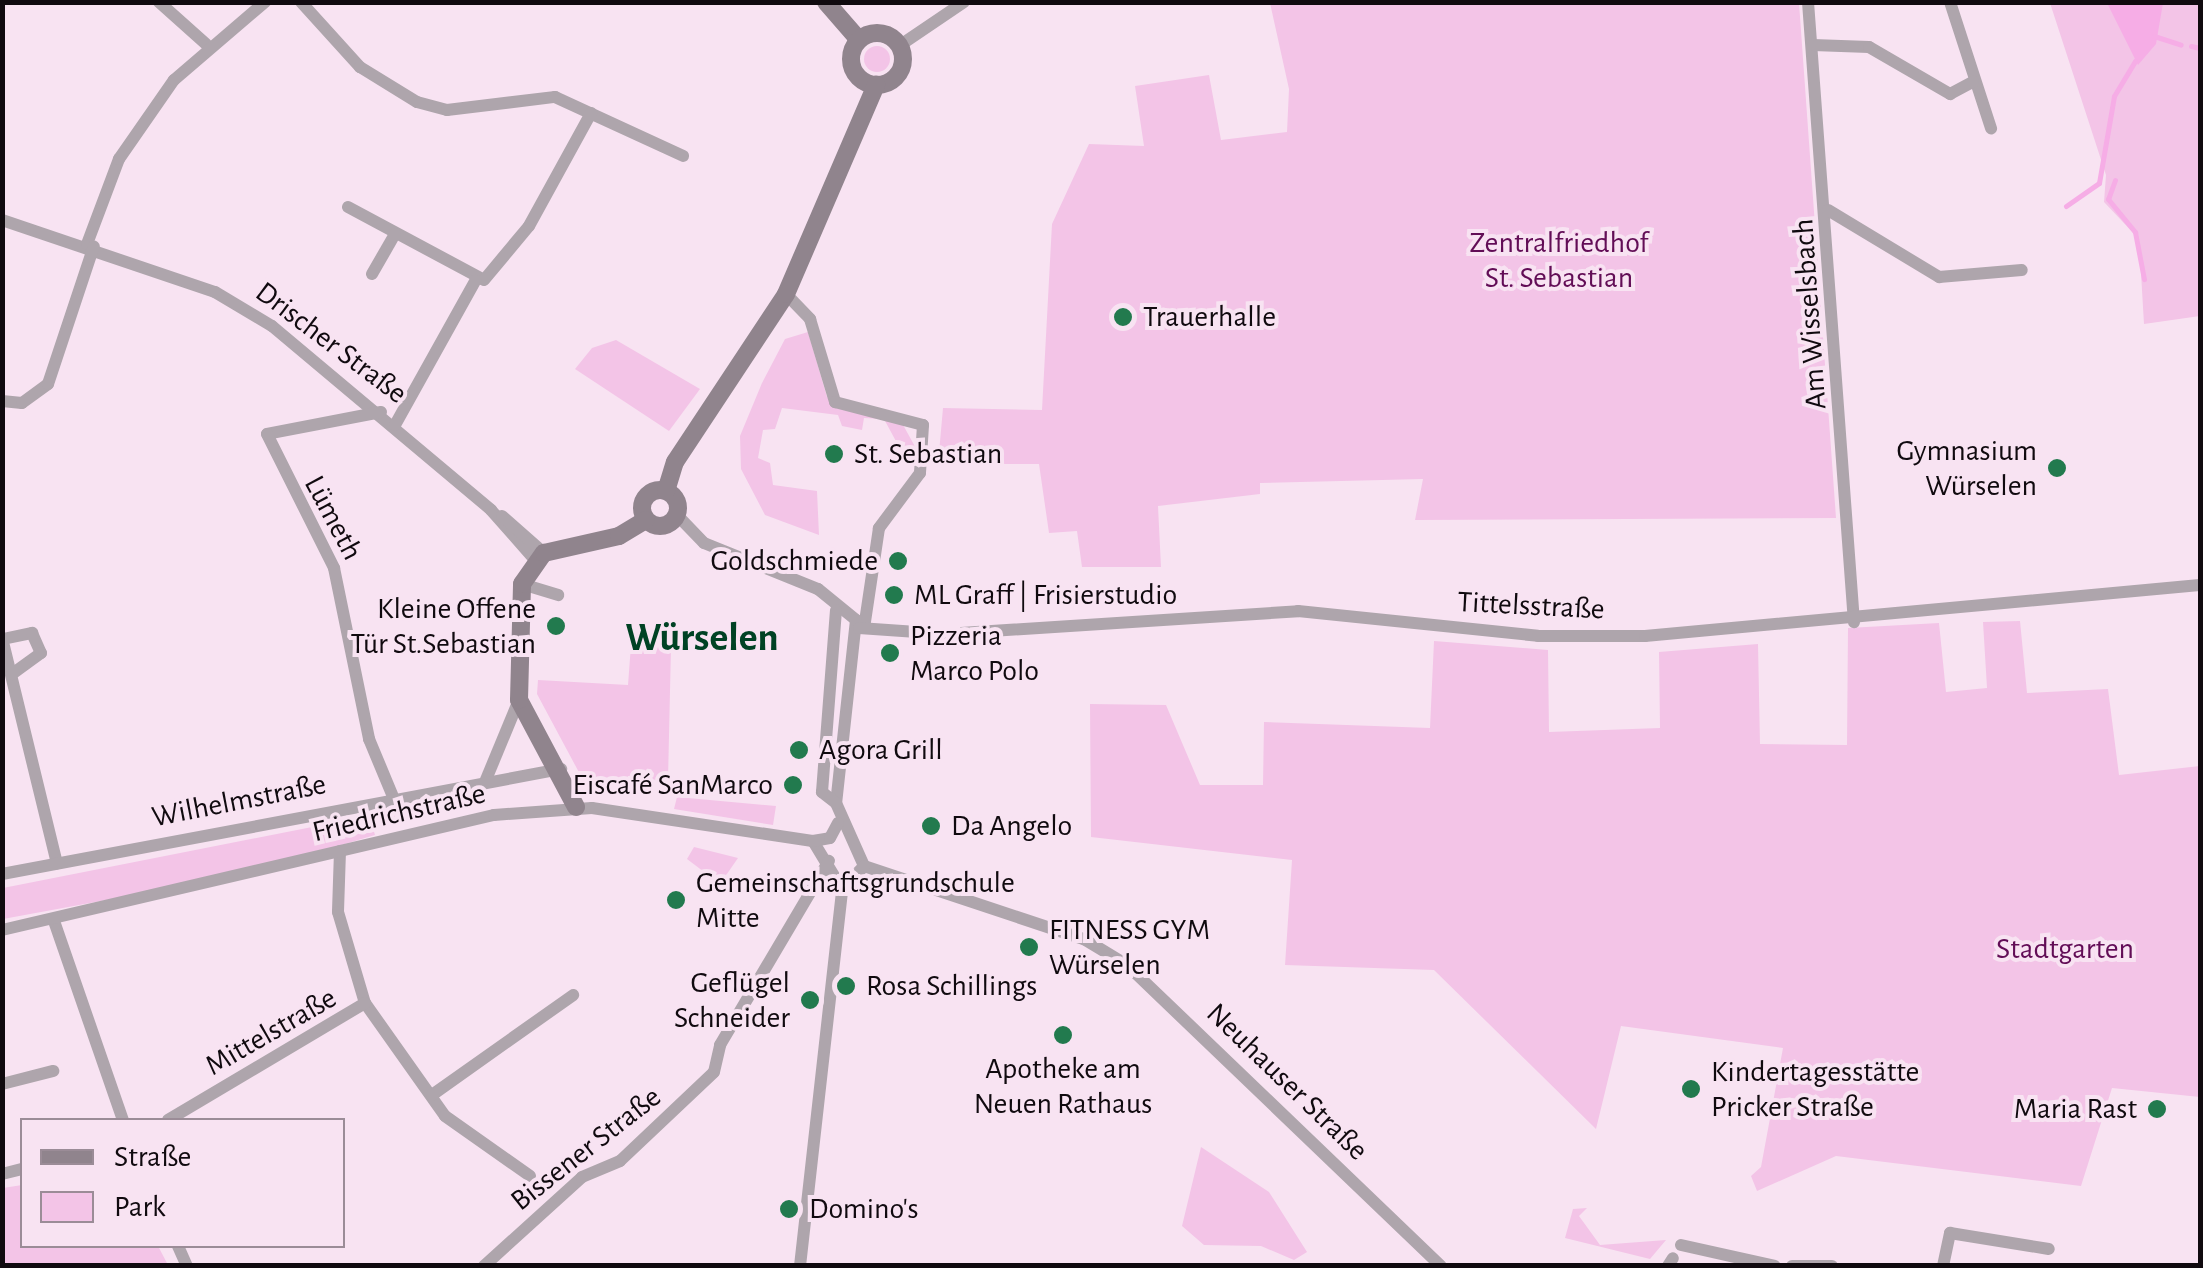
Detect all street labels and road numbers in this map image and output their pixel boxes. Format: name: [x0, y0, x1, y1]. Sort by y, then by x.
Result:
street label: Am Wisselsbach: [1785, 217, 1835, 411]
street label: Drischer Straße: [248, 274, 414, 412]
street label: Lümeth: [296, 470, 370, 566]
street label: Tittelsstraße: [1456, 584, 1606, 628]
street label: Wilhelmstraße: [149, 766, 329, 836]
street label: Friedrichstraße: [309, 776, 489, 850]
street label: Mittelstraße: [199, 980, 343, 1084]
street label: Neuhauser Straße: [1199, 996, 1375, 1168]
street label: Bissener Straße: [504, 1079, 668, 1219]

